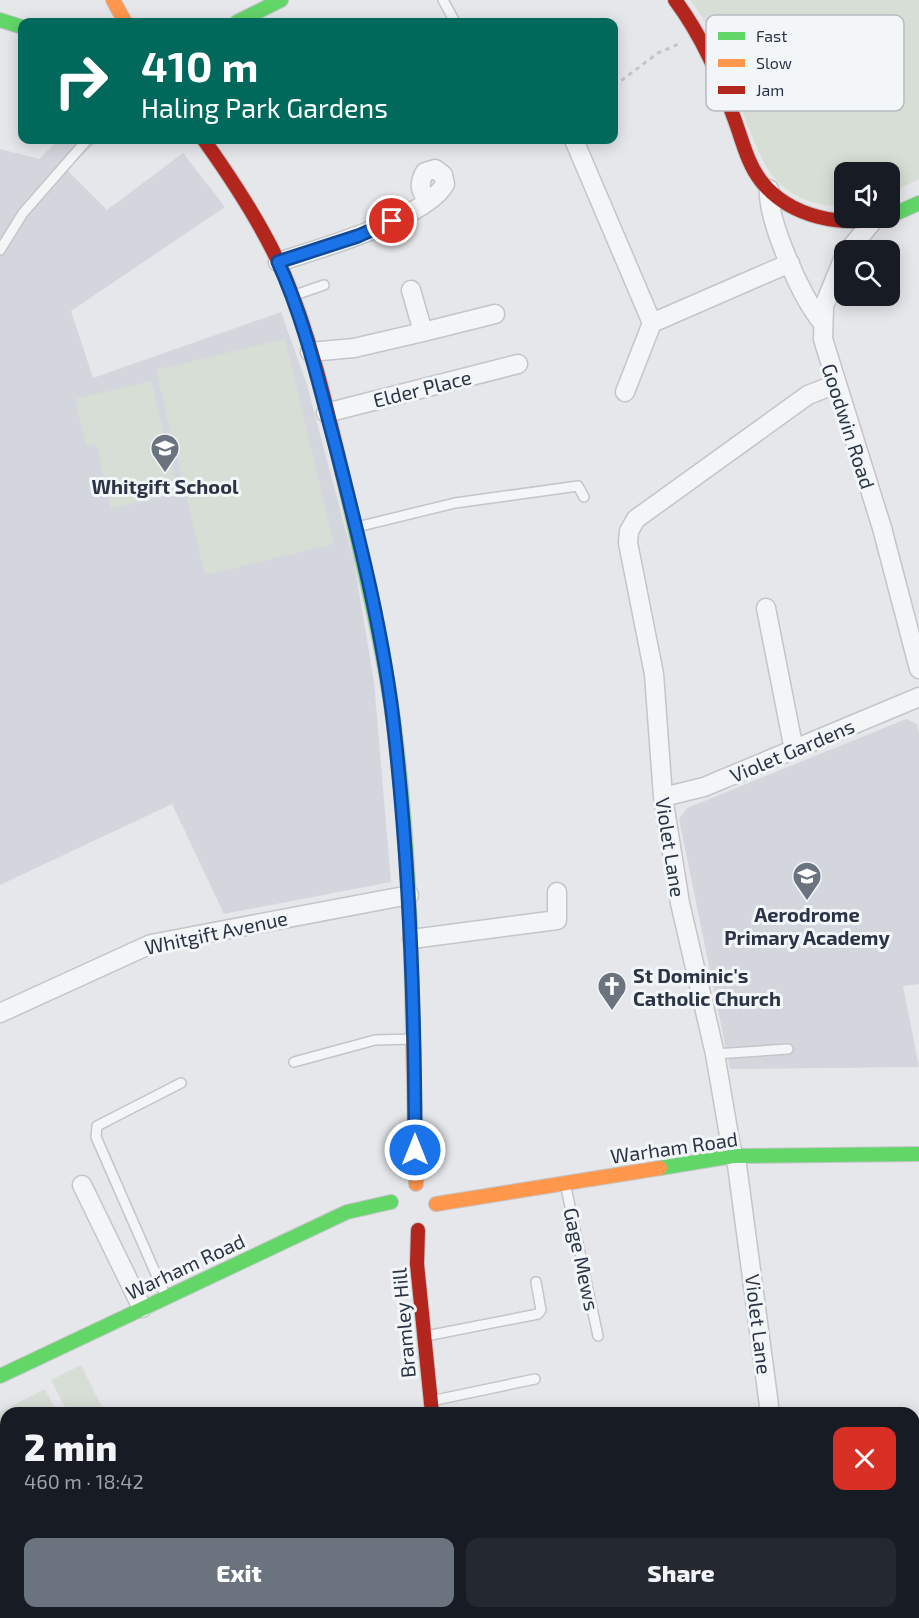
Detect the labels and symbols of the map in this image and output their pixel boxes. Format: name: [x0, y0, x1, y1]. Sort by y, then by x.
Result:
legend: [706, 15, 904, 111]
text: Fast: [756, 26, 787, 45]
text: Slow: [756, 53, 792, 72]
text: Jam: [756, 80, 784, 99]
pin: [366, 195, 417, 246]
street label: Goodwin Road: [817, 360, 881, 492]
street label: Elder Place: [370, 364, 474, 412]
school or university icon: Whitgift School: [149, 432, 181, 474]
place label: Whitgift School: [91, 474, 239, 498]
street label: Violet Gardens: [726, 713, 858, 787]
street label: Violet Lane: [651, 795, 691, 899]
school or university icon: Aerodrome Primary Academy: [791, 860, 823, 902]
place label: Aerodrome Primary Academy: [724, 902, 890, 950]
street label: Whitgift Avenue: [142, 905, 290, 959]
place label: St Dominic's Catholic Church: [633, 963, 781, 1010]
church icon: St Dominic's Catholic Church: [596, 970, 628, 1012]
position arrow: [383, 1118, 447, 1182]
street label: Warham Road: [609, 1126, 739, 1168]
street label: Gage Mews: [559, 1205, 605, 1313]
street label: Warham Road: [122, 1228, 248, 1304]
street label: Bramley Hill: [386, 1267, 420, 1379]
street label: Violet Lane: [741, 1272, 777, 1376]

